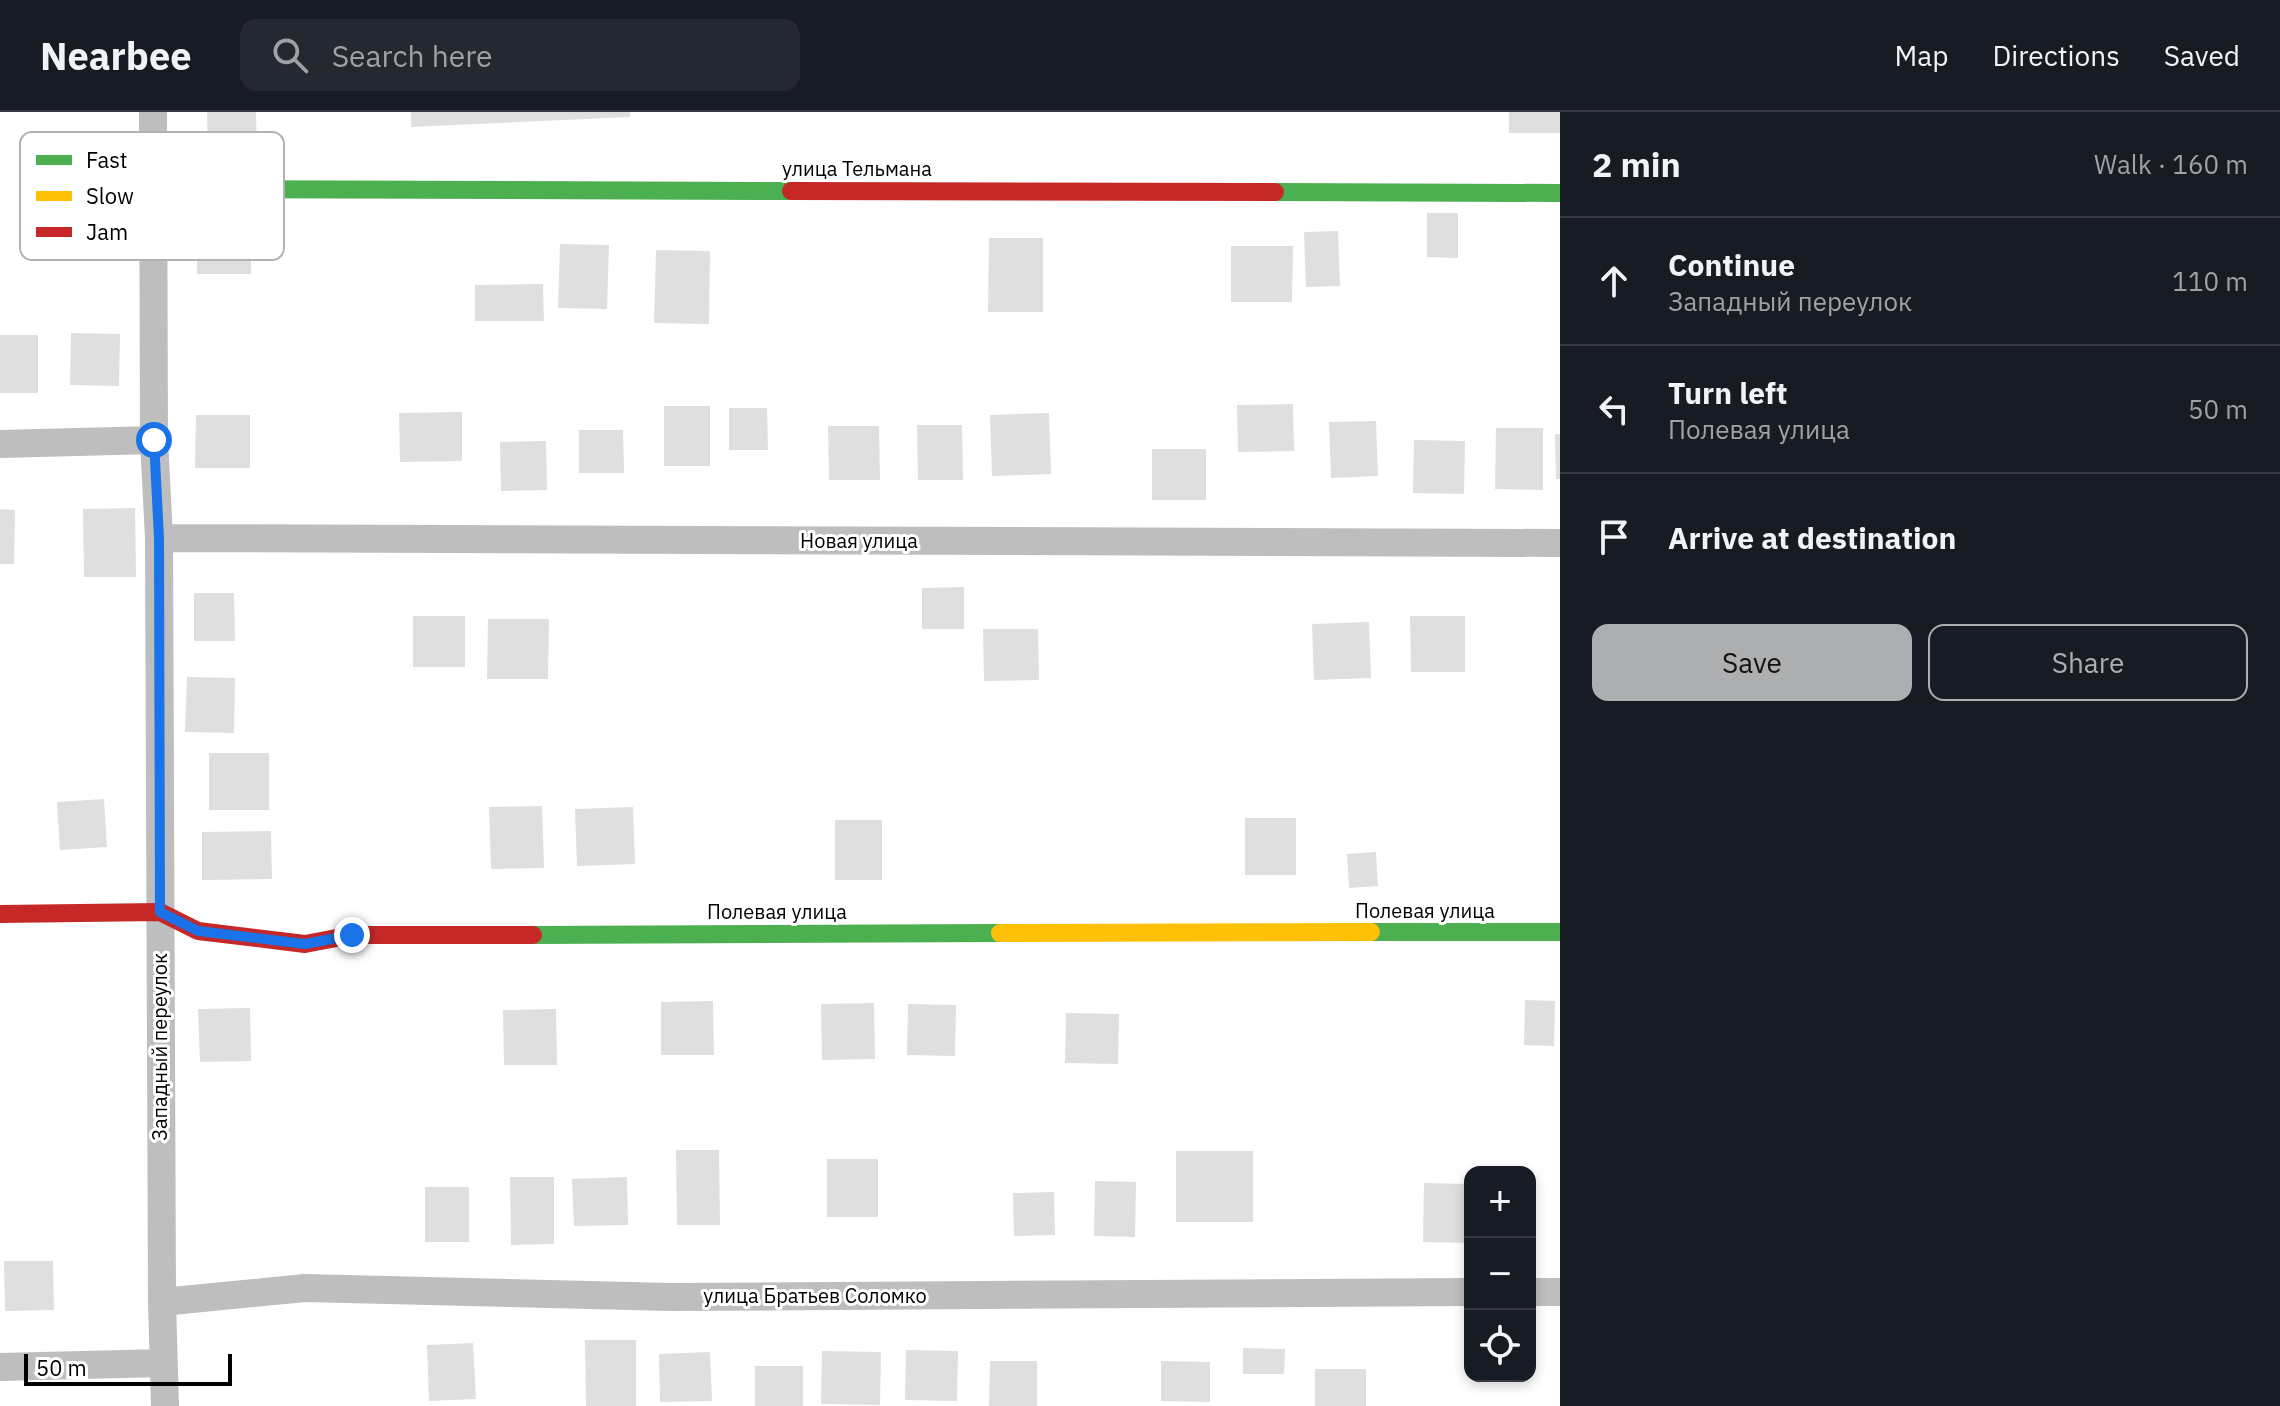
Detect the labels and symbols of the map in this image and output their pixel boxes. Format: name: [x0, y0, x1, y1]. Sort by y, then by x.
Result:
legend: [20, 132, 284, 260]
text: Fast: [86, 145, 127, 174]
street label: улица Тельмана: [782, 155, 932, 182]
text: Slow: [86, 181, 134, 210]
text: Jam: [86, 217, 128, 246]
route start: [136, 422, 172, 458]
street label: Новая улица: [800, 527, 918, 554]
street label: Полевая улица: [1355, 897, 1495, 924]
street label: Полевая улица: [707, 898, 847, 925]
route end: [334, 917, 370, 953]
street label: Западный переулок: [146, 953, 173, 1141]
street label: улица Братьев Соломко: [703, 1282, 927, 1309]
scale bar: [24, 1350, 232, 1386]

